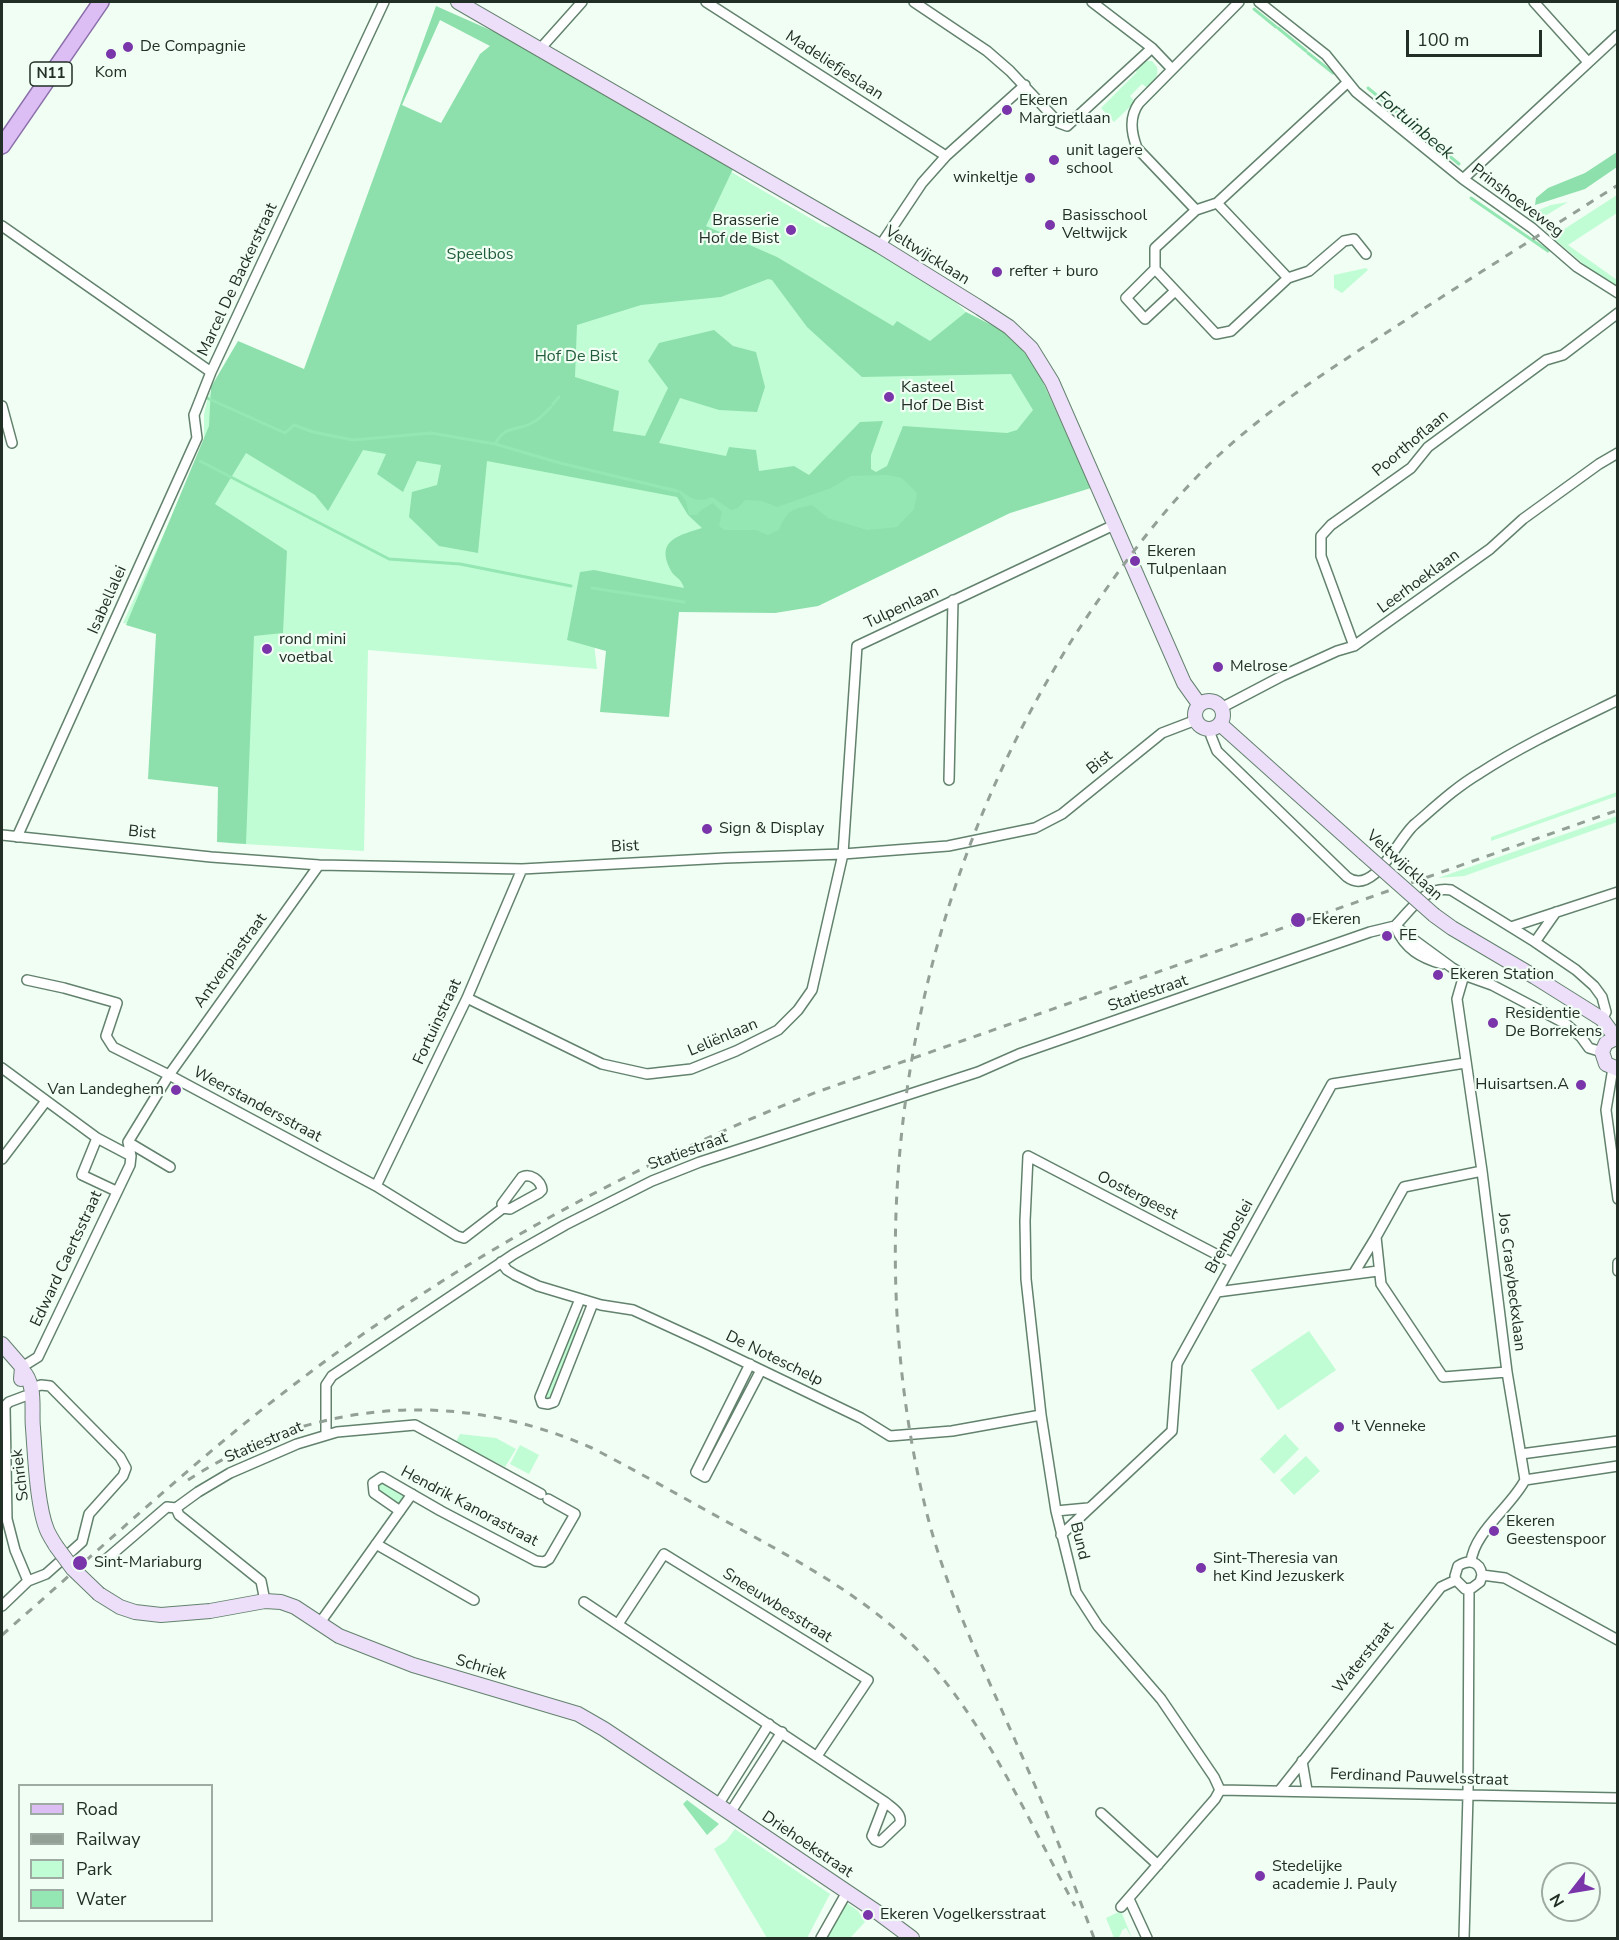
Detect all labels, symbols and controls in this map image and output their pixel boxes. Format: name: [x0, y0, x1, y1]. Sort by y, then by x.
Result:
scale bar: [1409, 18, 1546, 56]
street label: Madeliefjeslaan: [781, 27, 887, 105]
text: 100 m: [1417, 28, 1469, 52]
place label: De Compagnie: [140, 37, 246, 57]
marker: De Compagnie: [121, 40, 135, 54]
marker: Kom: [104, 47, 118, 61]
road number: N11: [30, 62, 72, 86]
place label: Kom: [95, 63, 127, 83]
water label: Fortuinbeek: [1370, 87, 1458, 165]
place label: Ekeren Margrietlaan: [1019, 91, 1110, 129]
marker: Ekeren Margrietlaan: [1000, 103, 1014, 117]
place label: unit lagere school: [1066, 141, 1143, 179]
marker: unit lagere school: [1047, 153, 1061, 167]
street label: Prinshoeveweg: [1467, 160, 1567, 242]
place label: winkeltje: [953, 168, 1018, 188]
marker: winkeltje: [1023, 171, 1037, 185]
street label: Marcel De Backerstraat: [194, 200, 282, 360]
place label: Basisschool Veltwijck: [1062, 206, 1147, 244]
place label: Brasserie Hof de Bist: [699, 211, 779, 249]
marker: Basisschool Veltwijck: [1043, 218, 1057, 232]
street label: Veltwijcklaan: [881, 222, 973, 290]
marker: Brasserie Hof de Bist: [784, 223, 798, 237]
park label: Speelbos: [447, 245, 513, 265]
place label: refter + buro: [1009, 262, 1098, 282]
marker: refter + buro: [990, 265, 1004, 279]
park label: Hof De Bist: [535, 347, 617, 367]
place label: Kasteel Hof De Bist: [901, 378, 984, 416]
marker: Kasteel Hof De Bist: [882, 390, 896, 404]
street label: Poorthoflaan: [1369, 407, 1453, 481]
place label: Ekeren Tulpenlaan: [1147, 542, 1227, 580]
street label: Leerhoeklaan: [1374, 546, 1464, 618]
marker: Ekeren Tulpenlaan: [1128, 554, 1142, 568]
street label: Isabellalei: [84, 563, 132, 637]
street label: Tulpenlaan: [862, 582, 942, 634]
place label: rond mini voetbal: [279, 630, 346, 668]
marker: rond mini voetbal: [260, 642, 274, 656]
place label: Melrose: [1230, 657, 1288, 677]
marker: Melrose: [1211, 660, 1225, 674]
street label: Bist: [1083, 747, 1117, 779]
place label: Sign & Display: [719, 819, 824, 839]
street label: Bist: [127, 822, 157, 844]
marker: Sign & Display: [700, 822, 714, 836]
street label: Veltwijcklaan: [1362, 827, 1446, 905]
street label: Bist: [611, 837, 639, 857]
street label: Antverpiastraat: [190, 910, 272, 1012]
place label: Ekeren: [1312, 910, 1361, 930]
marker: Ekeren: [1289, 911, 1307, 929]
place label: FE: [1399, 926, 1417, 946]
marker: FE: [1380, 929, 1394, 943]
place label: Ekeren Station: [1450, 965, 1554, 985]
marker: Ekeren Station: [1431, 968, 1445, 982]
street label: Statiestraat: [1106, 971, 1190, 1017]
street label: Fortuinstraat: [410, 976, 466, 1068]
place label: Residentie De Borrekens: [1505, 1004, 1602, 1042]
street label: Leliënlaan: [685, 1015, 761, 1061]
marker: Residentie De Borrekens: [1486, 1016, 1500, 1030]
street label: Weerstandersstraat: [189, 1063, 325, 1147]
place label: Huisartsen.A: [1475, 1075, 1569, 1095]
marker: Huisartsen.A: [1574, 1078, 1588, 1092]
place label: Van Landeghem: [47, 1080, 164, 1100]
marker: Van Landeghem: [169, 1083, 183, 1097]
street label: Statiestraat: [646, 1129, 730, 1175]
street label: Oostergeest: [1093, 1167, 1181, 1225]
street label: Edward Caertsstraat: [27, 1188, 107, 1330]
street label: Bremboslei: [1202, 1197, 1258, 1277]
street label: Jos Craeybeckxlaan: [1493, 1212, 1529, 1352]
street label: De Noteschelp: [722, 1327, 826, 1391]
place label: 't Venneke: [1351, 1417, 1426, 1437]
street label: Statiestraat: [222, 1418, 306, 1468]
marker: 't Venneke: [1332, 1420, 1346, 1434]
street label: Schriek: [8, 1448, 34, 1502]
street label: Hendrik Kanorastraat: [397, 1463, 541, 1551]
place label: Ekeren Geestenspoor: [1506, 1512, 1606, 1550]
street label: Bund: [1065, 1520, 1093, 1562]
marker: Ekeren Geestenspoor: [1487, 1524, 1501, 1538]
place label: Sint-Theresia van het Kind Jezuskerk: [1213, 1549, 1344, 1587]
place label: Sint-Mariaburg: [94, 1553, 202, 1573]
marker: Sint-Mariaburg: [71, 1554, 89, 1572]
marker: Sint-Theresia van het Kind Jezuskerk: [1194, 1561, 1208, 1575]
street label: Sneeuwbesstraat: [719, 1565, 835, 1647]
street label: Waterstraat: [1329, 1618, 1399, 1698]
street label: Schriek: [453, 1651, 509, 1685]
street label: Ferdinand Pauwelsstraat: [1329, 1765, 1509, 1791]
legend: [18, 1784, 213, 1922]
text: Road: [76, 1797, 118, 1821]
street label: Driehoekstraat: [758, 1808, 856, 1882]
text: Railway: [76, 1827, 141, 1851]
text: Park: [76, 1857, 112, 1881]
place label: Stedelijke academie J. Pauly: [1272, 1857, 1397, 1895]
north arrow: [1541, 1862, 1601, 1922]
marker: Stedelijke academie J. Pauly: [1253, 1869, 1267, 1883]
text: Water: [76, 1887, 127, 1911]
text: N: [1545, 1889, 1570, 1911]
place label: Ekeren Vogelkersstraat: [880, 1905, 1046, 1925]
marker: Ekeren Vogelkersstraat: [861, 1908, 875, 1922]

